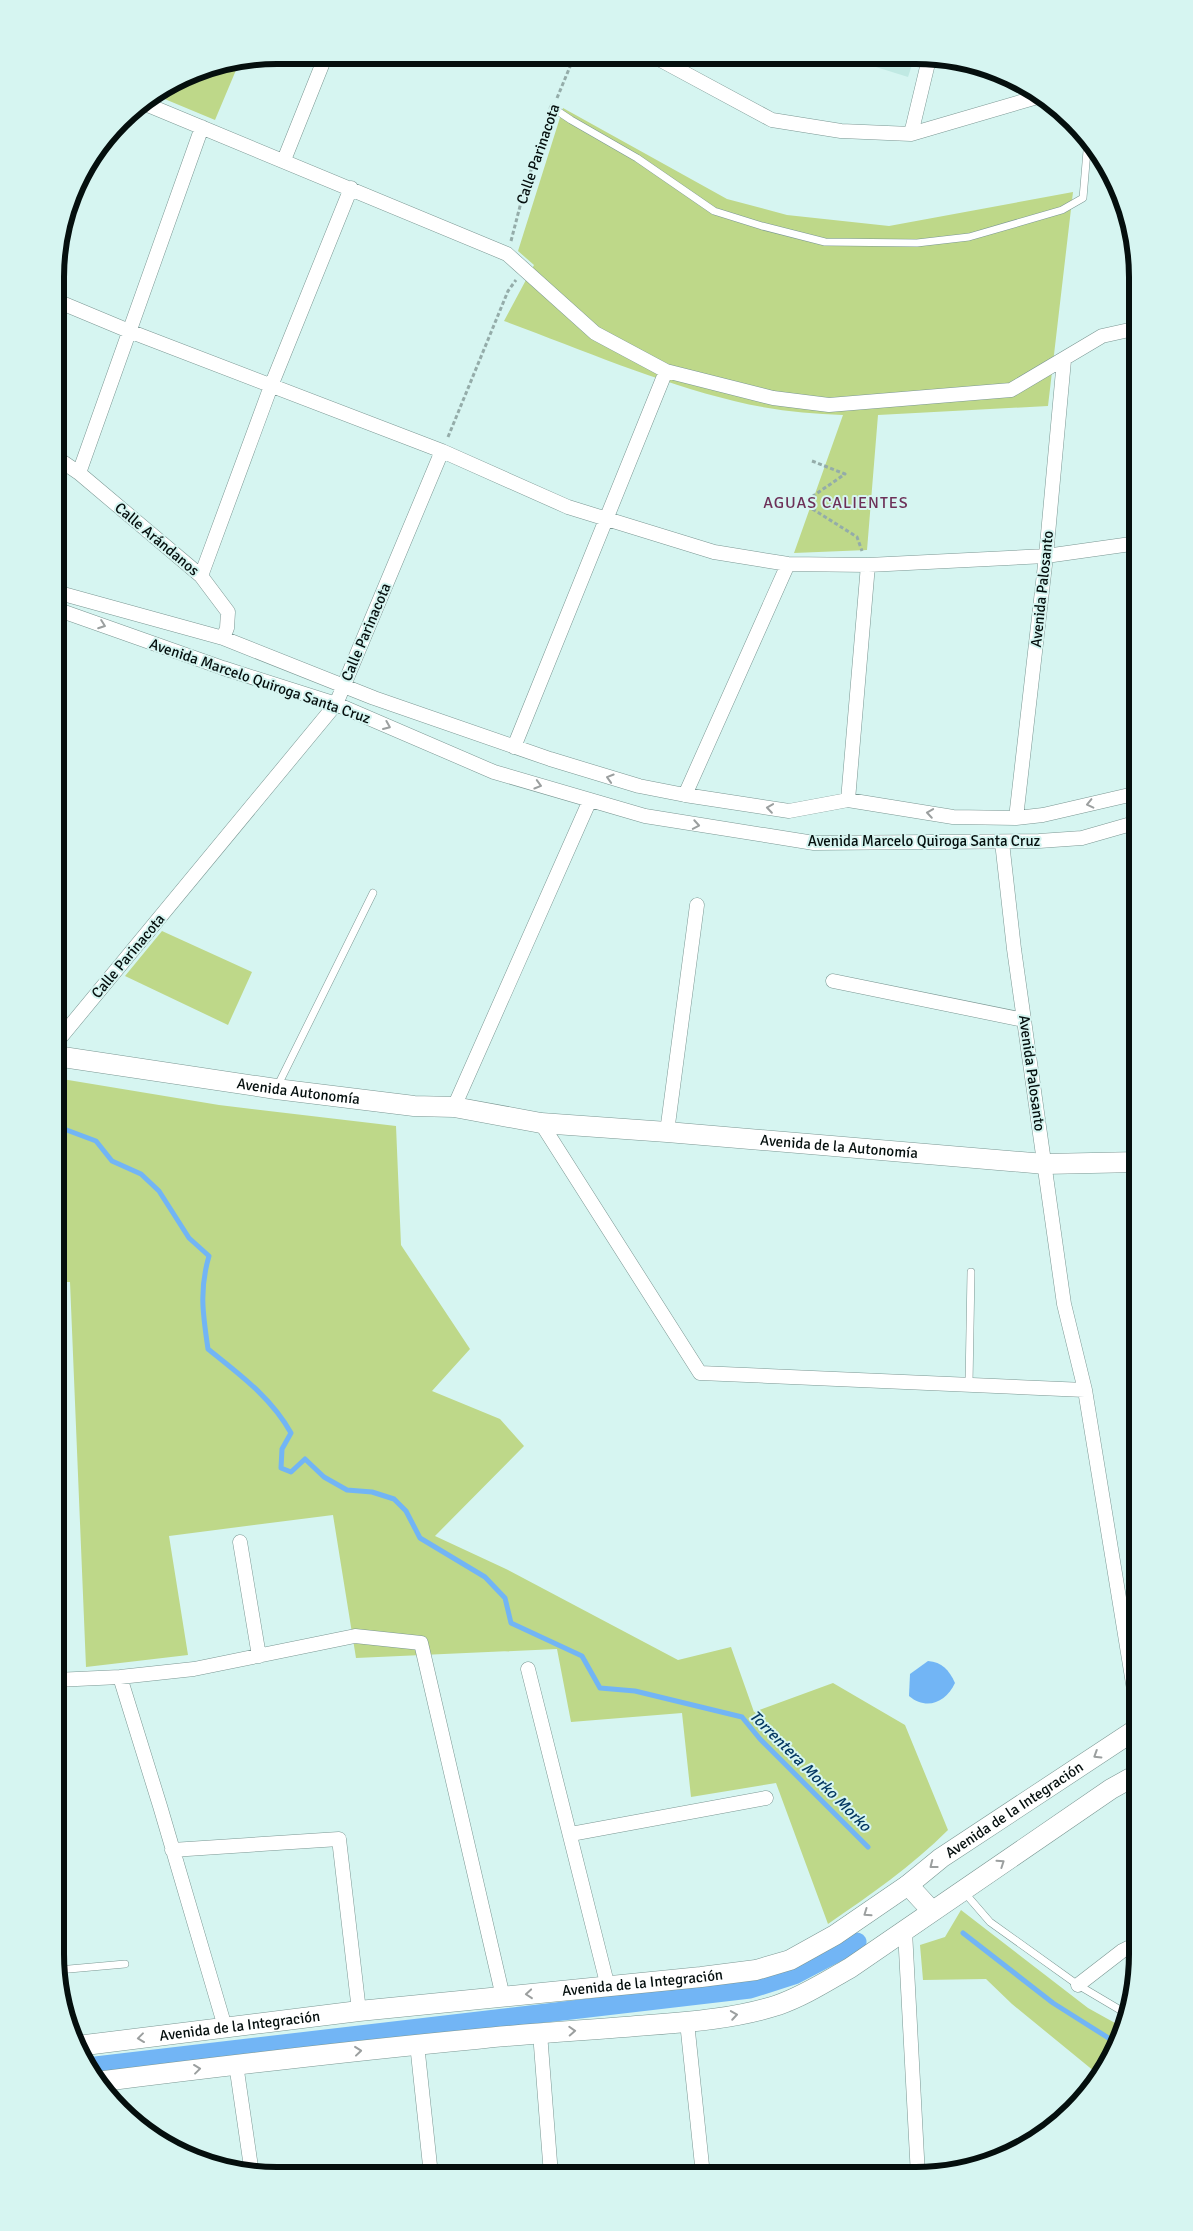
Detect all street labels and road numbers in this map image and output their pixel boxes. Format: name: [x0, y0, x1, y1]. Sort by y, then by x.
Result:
street label: Calle Parinacota: [512, 102, 564, 206]
street label: Calle Arándanos: [111, 499, 203, 580]
street label: Avenida Palosanto: [1027, 530, 1057, 648]
street label: Calle Parinacota: [337, 580, 395, 684]
street label: Avenida Marcelo Quiroga Santa Cruz: [147, 635, 373, 727]
street label: Avenida Marcelo Quiroga Santa Cruz: [808, 832, 1041, 850]
street label: Calle Parinacota: [87, 910, 169, 1002]
street label: Avenida Palosanto: [1015, 1014, 1049, 1133]
street label: Avenida Autonomía: [236, 1074, 361, 1108]
street label: Avenida de la Autonomía: [760, 1131, 919, 1162]
street label: Avenida de la Integración: [942, 1758, 1087, 1862]
street label: Avenida de la Integración: [561, 1965, 724, 2000]
street label: Avenida de la Integración: [158, 2007, 321, 2045]

